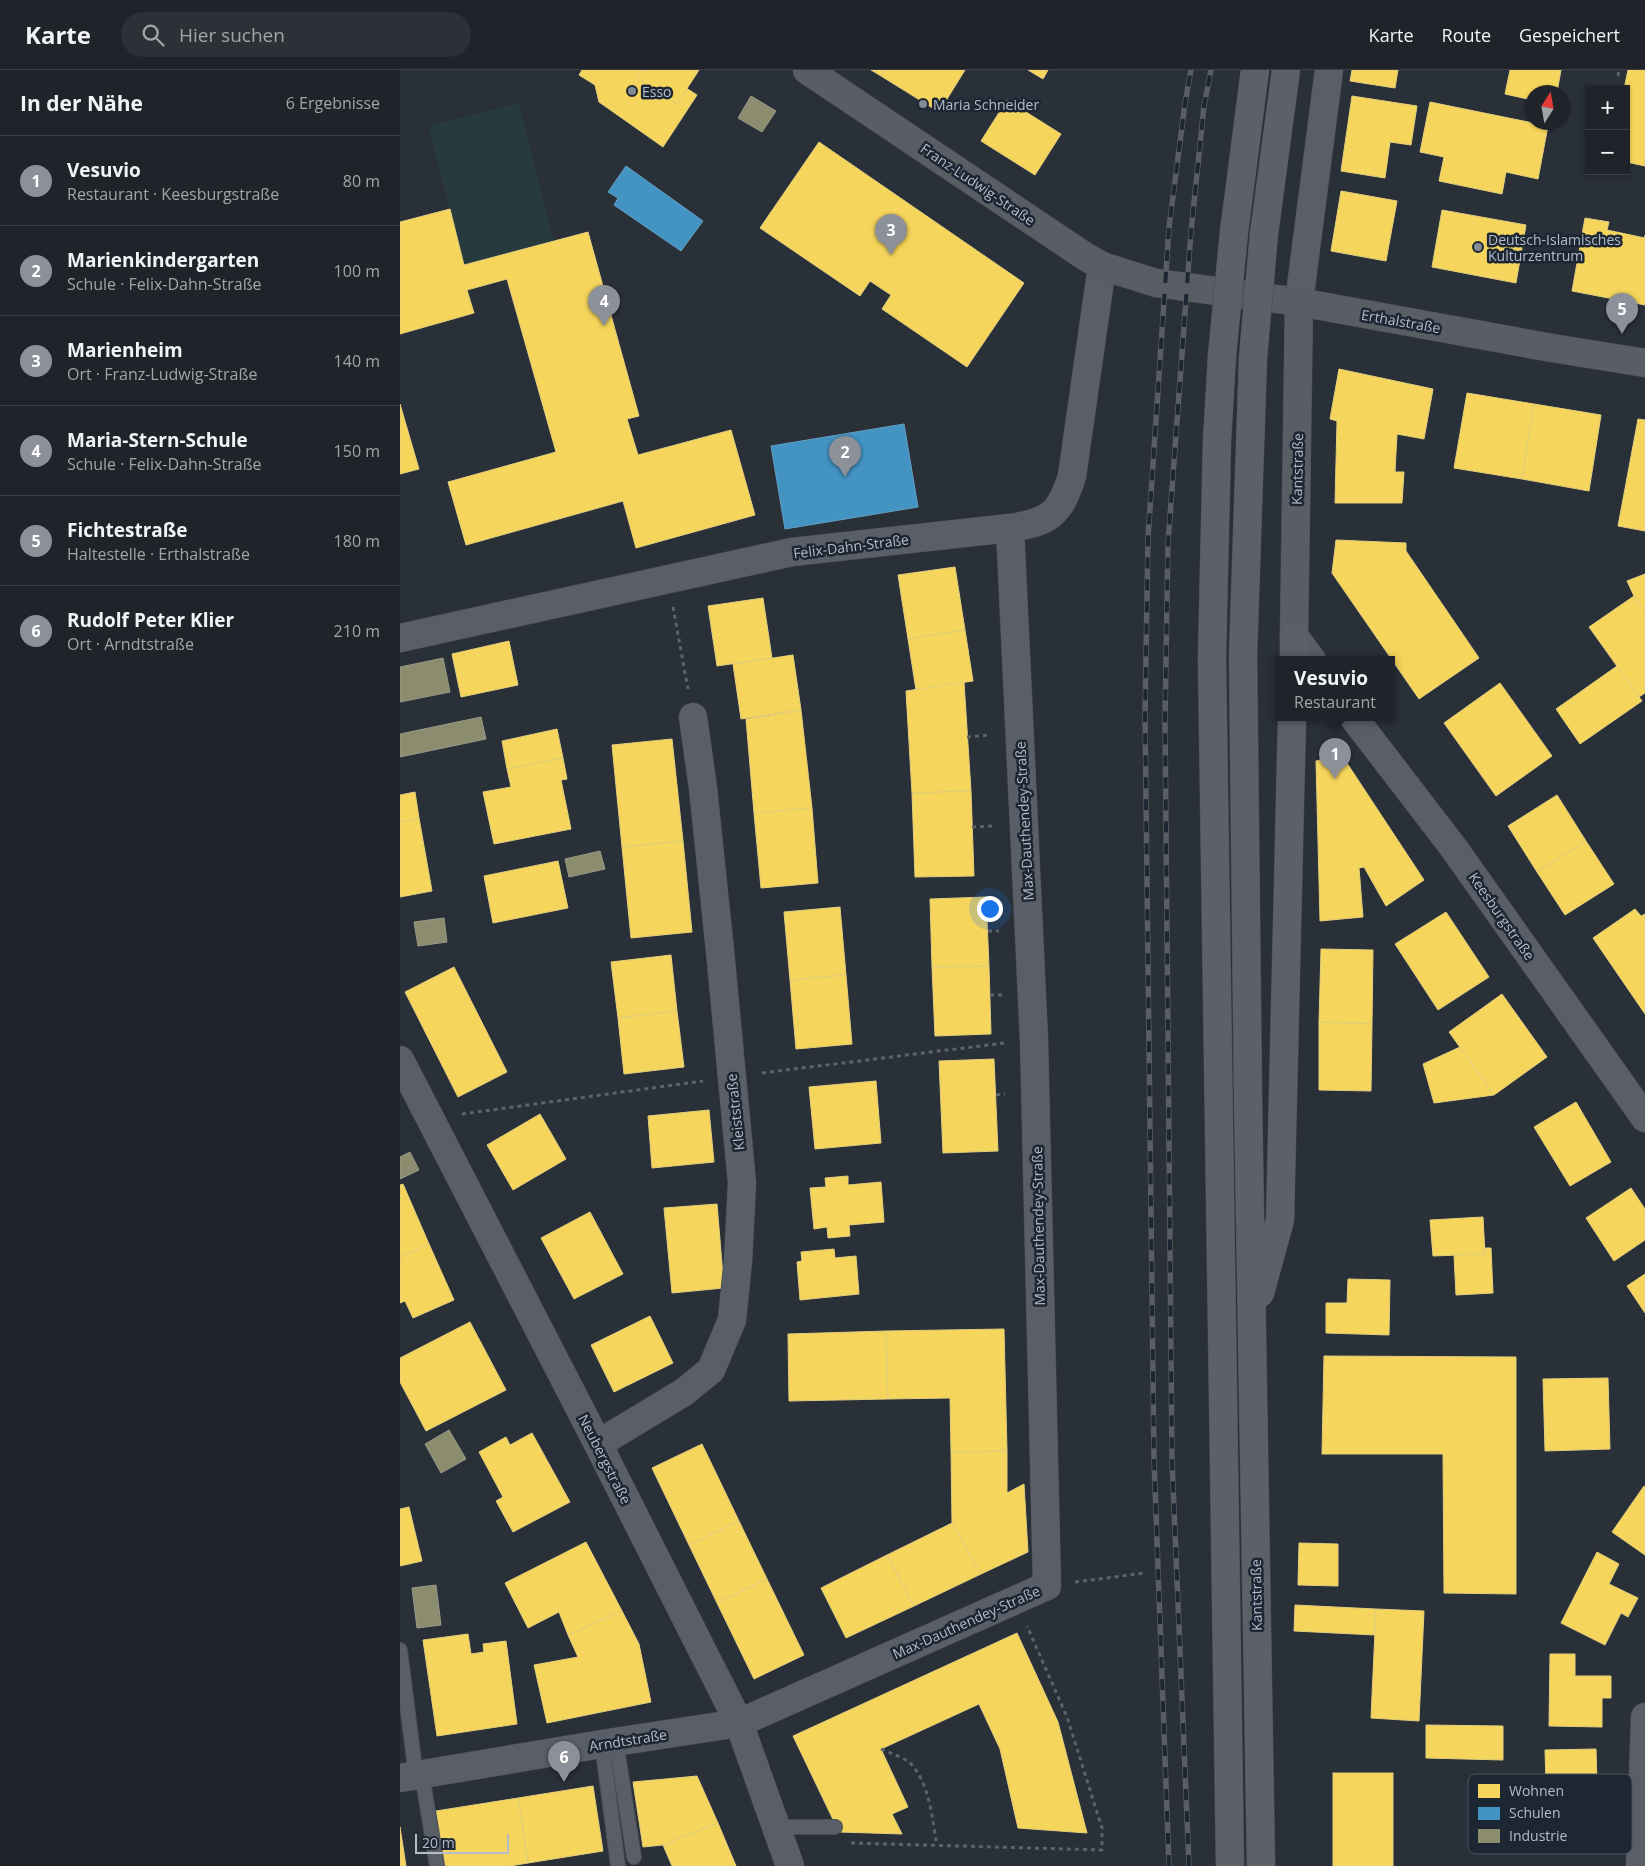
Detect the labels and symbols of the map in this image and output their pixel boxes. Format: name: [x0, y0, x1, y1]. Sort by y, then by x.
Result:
place label: Esso: [642, 82, 672, 101]
marker: Esso: [626, 85, 638, 97]
north arrow: [1525, 85, 1570, 130]
place label: Maria Schneider: [933, 95, 1039, 114]
marker: Maria Schneider: [917, 98, 929, 110]
street label: Franz-Ludwig-Straße: [917, 139, 1039, 229]
pin: 3: [875, 214, 907, 255]
place label: Deutsch-Islamisches Kulturzentrum: [1488, 230, 1621, 265]
marker: Deutsch-Islamisches Kulturzentrum: [1472, 241, 1484, 253]
pin: 4: [588, 285, 620, 326]
pin: 5: [1606, 293, 1638, 334]
street label: Erthalstraße: [1360, 305, 1442, 337]
street label: Kantstraße: [1287, 433, 1307, 505]
pin: 2: [829, 436, 861, 477]
street label: Felix-Dahn-Straße: [792, 529, 910, 563]
pin: 1: [1319, 738, 1351, 779]
street label: Max-Dauthendey-Straße: [1010, 741, 1038, 901]
street label: Keesburgstraße: [1465, 868, 1539, 964]
your location: [977, 896, 1003, 922]
street label: Kleiststraße: [722, 1073, 748, 1151]
street label: Max-Dauthendey-Straße: [1027, 1146, 1049, 1306]
street label: Neubergstraße: [574, 1411, 636, 1507]
street label: Kantstraße: [1246, 1559, 1266, 1631]
street label: Max-Dauthendey-Straße: [889, 1581, 1043, 1663]
street label: Arndtstraße: [588, 1724, 668, 1756]
pin: 6: [548, 1741, 580, 1782]
legend: [1468, 1774, 1632, 1854]
text: Wohnen: [1509, 1781, 1564, 1800]
text: Schulen: [1509, 1803, 1561, 1822]
text: Industrie: [1509, 1826, 1568, 1845]
scale bar: [415, 1831, 509, 1854]

